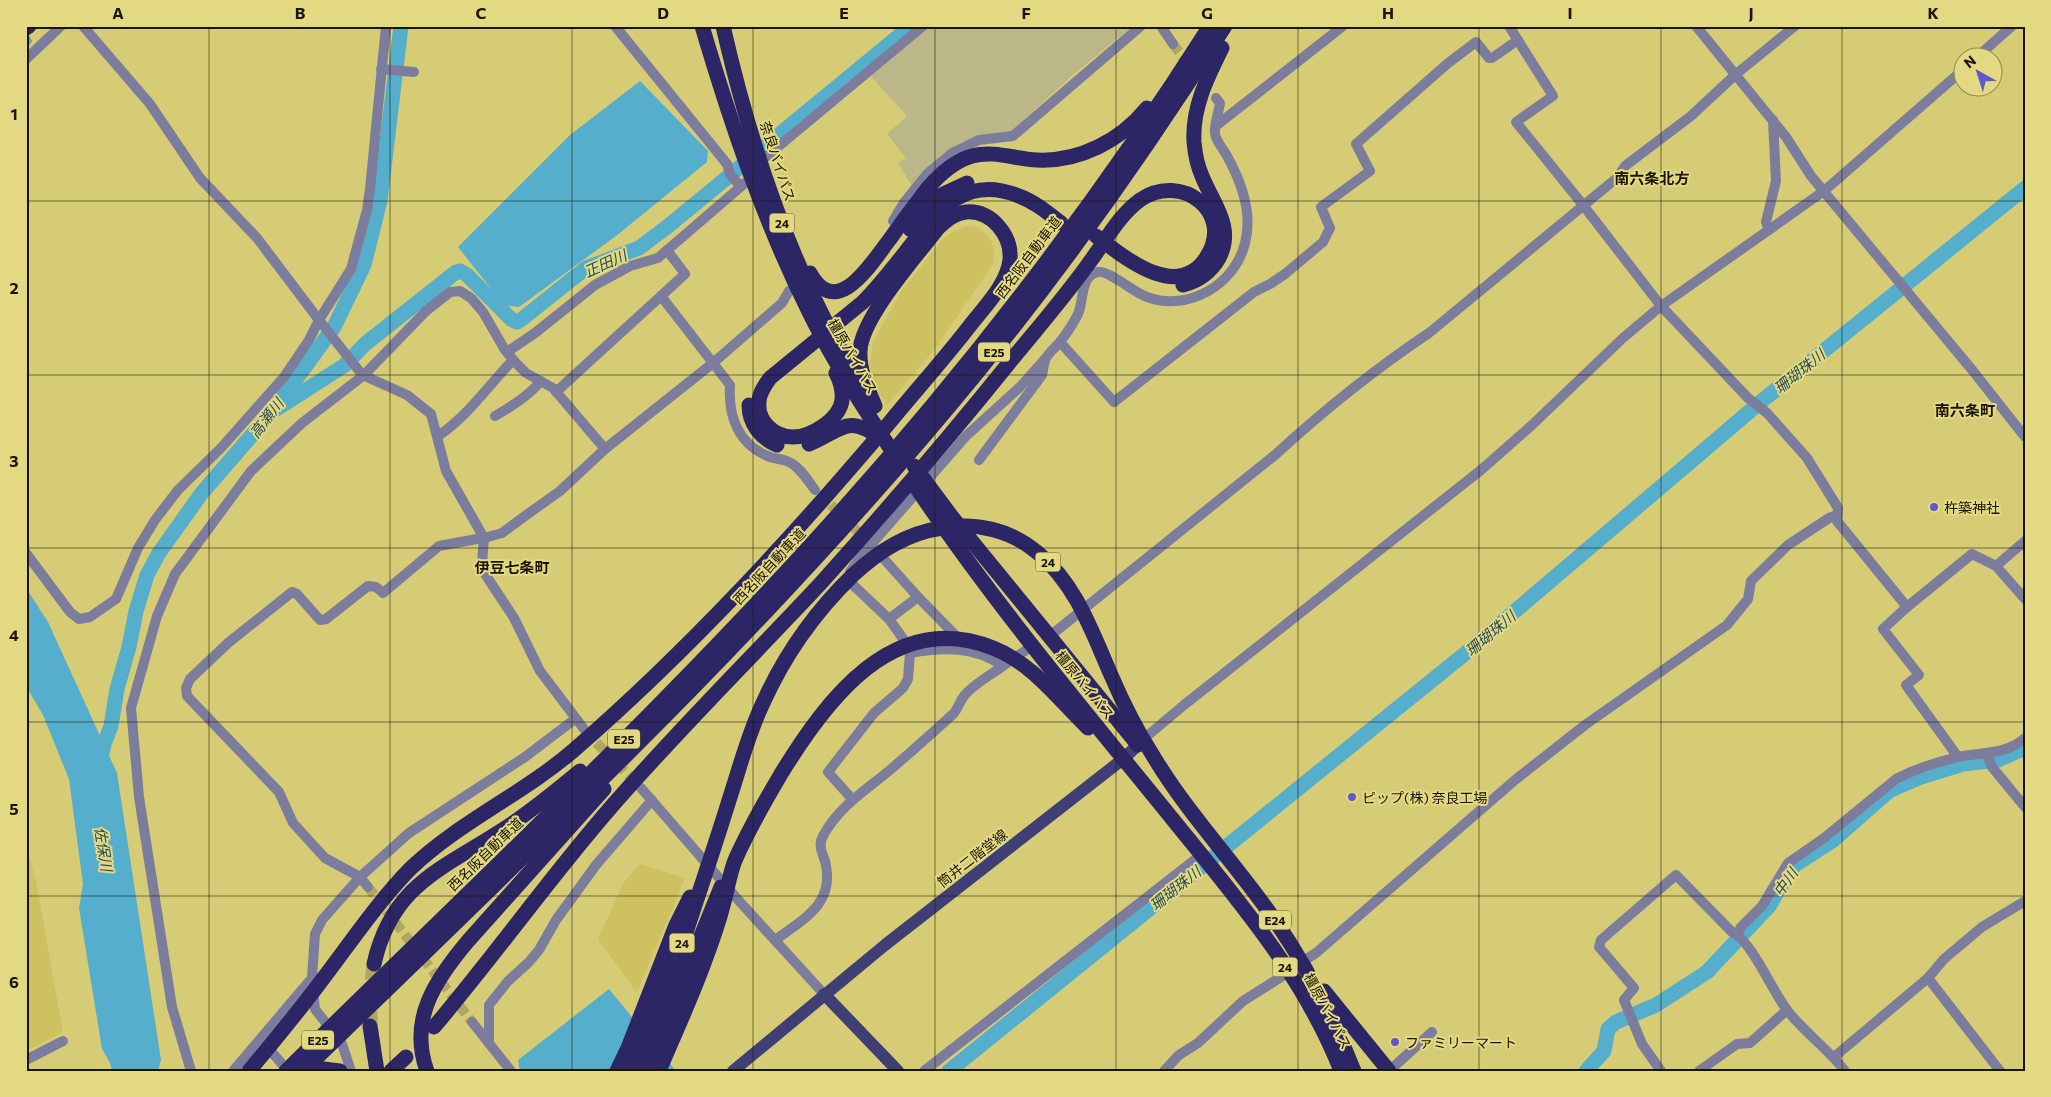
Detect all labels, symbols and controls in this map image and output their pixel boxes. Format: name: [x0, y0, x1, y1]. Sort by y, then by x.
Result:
text: A: [112, 3, 124, 22]
text: B: [295, 3, 306, 22]
text: C: [476, 3, 487, 22]
text: D: [657, 3, 669, 22]
text: E: [839, 3, 849, 22]
text: F: [1021, 3, 1031, 22]
text: G: [1201, 3, 1213, 22]
text: H: [1382, 3, 1394, 22]
text: I: [1567, 3, 1573, 22]
text: J: [1748, 3, 1754, 22]
text: K: [1927, 3, 1939, 22]
north arrow: [1954, 48, 2004, 98]
text: N: [1960, 52, 1979, 71]
text: 1: [10, 104, 18, 123]
street label: 奈良バイパス: [757, 119, 799, 203]
district label: 南六条北方: [1614, 169, 1690, 187]
street label: 西名阪自動車道: [992, 213, 1064, 301]
road number: 24: [770, 214, 794, 232]
water label: 正田川: [581, 245, 631, 280]
text: 2: [9, 278, 19, 297]
street label: 橿原バイパス: [825, 315, 881, 397]
road number: E25: [978, 342, 1010, 362]
water label: 珊瑚珠川: [1770, 344, 1830, 397]
water label: 高瀬川: [245, 393, 288, 441]
district label: 南六条町: [1935, 401, 1995, 419]
text: 3: [9, 451, 19, 470]
place label: 杵築神社: [1944, 499, 2000, 516]
marker: 杵築神社: [1928, 501, 1940, 513]
street label: 西名阪自動車道: [729, 524, 809, 608]
road number: 24: [1036, 552, 1060, 572]
district label: 伊豆七条町: [474, 558, 550, 576]
water label: 珊瑚珠川: [1461, 606, 1520, 659]
text: 4: [9, 625, 19, 644]
street label: 橿原バイパス: [1052, 647, 1118, 723]
road number: E25: [608, 730, 640, 749]
place label: ピップ(株) 奈良工場: [1362, 789, 1487, 806]
marker: ピップ(株) 奈良工場: [1346, 791, 1358, 803]
text: 5: [9, 799, 19, 818]
street label: 西名阪自動車道: [444, 814, 526, 894]
water label: 佐保川: [92, 825, 117, 875]
street label: 筒井二階堂線: [934, 825, 1010, 891]
water label: 珊瑚珠川: [1146, 861, 1206, 914]
water label: 中川: [1769, 863, 1802, 899]
road number: E24: [1259, 910, 1291, 930]
road number: 24: [670, 934, 694, 952]
road number: 24: [1272, 958, 1298, 976]
street label: 橿原バイパス: [1301, 970, 1355, 1052]
text: 6: [9, 972, 19, 991]
road number: E25: [302, 1030, 334, 1050]
place label: ファミリーマート: [1405, 1034, 1517, 1051]
marker: ファミリーマート: [1389, 1036, 1401, 1048]

